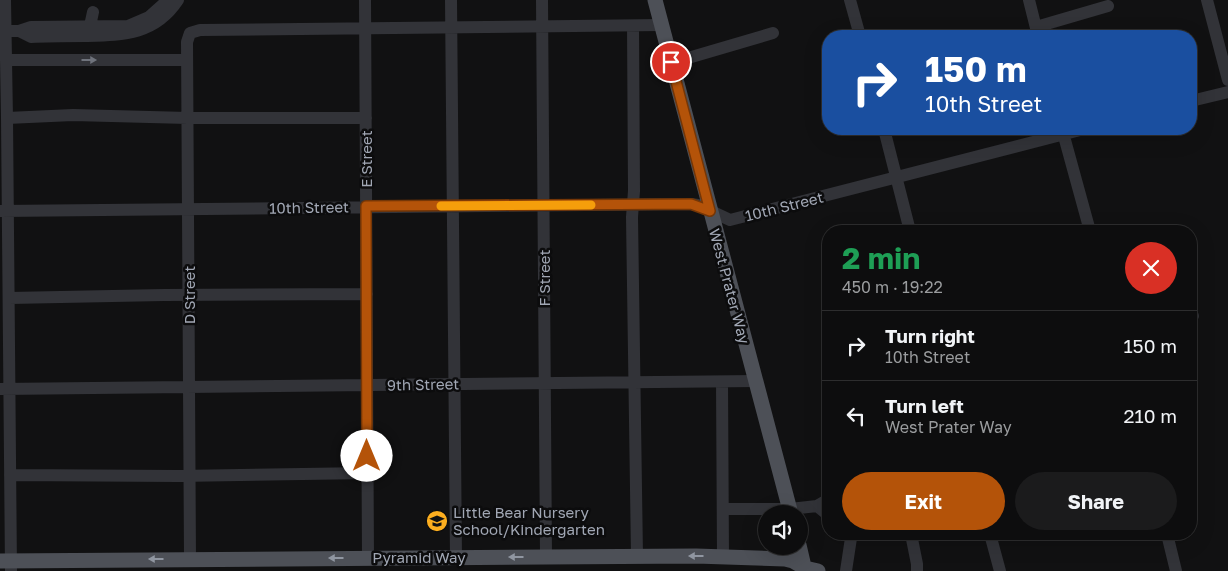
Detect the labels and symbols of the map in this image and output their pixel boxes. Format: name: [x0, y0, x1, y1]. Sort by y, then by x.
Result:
pin: [650, 41, 692, 83]
one-way arrow: [81, 56, 97, 64]
street label: E Street: [357, 130, 375, 188]
street label: 10th Street: [743, 188, 825, 224]
street label: 10th Street: [269, 197, 349, 217]
street label: West Prater Way: [706, 226, 754, 346]
street label: F Street: [535, 249, 553, 307]
street label: D Street: [180, 266, 198, 324]
street label: 9th Street: [387, 374, 459, 394]
position arrow: [340, 429, 392, 481]
place label: Little Bear Nursery School/Kindergarten: [453, 503, 605, 538]
school or university icon: Little Bear Nursery School/Kindergarten: [425, 509, 449, 533]
street label: Pyramid Way: [372, 548, 466, 566]
one-way arrow: [688, 552, 704, 560]
one-way arrow: [508, 553, 524, 561]
one-way arrow: [328, 554, 344, 562]
one-way arrow: [148, 555, 164, 563]

